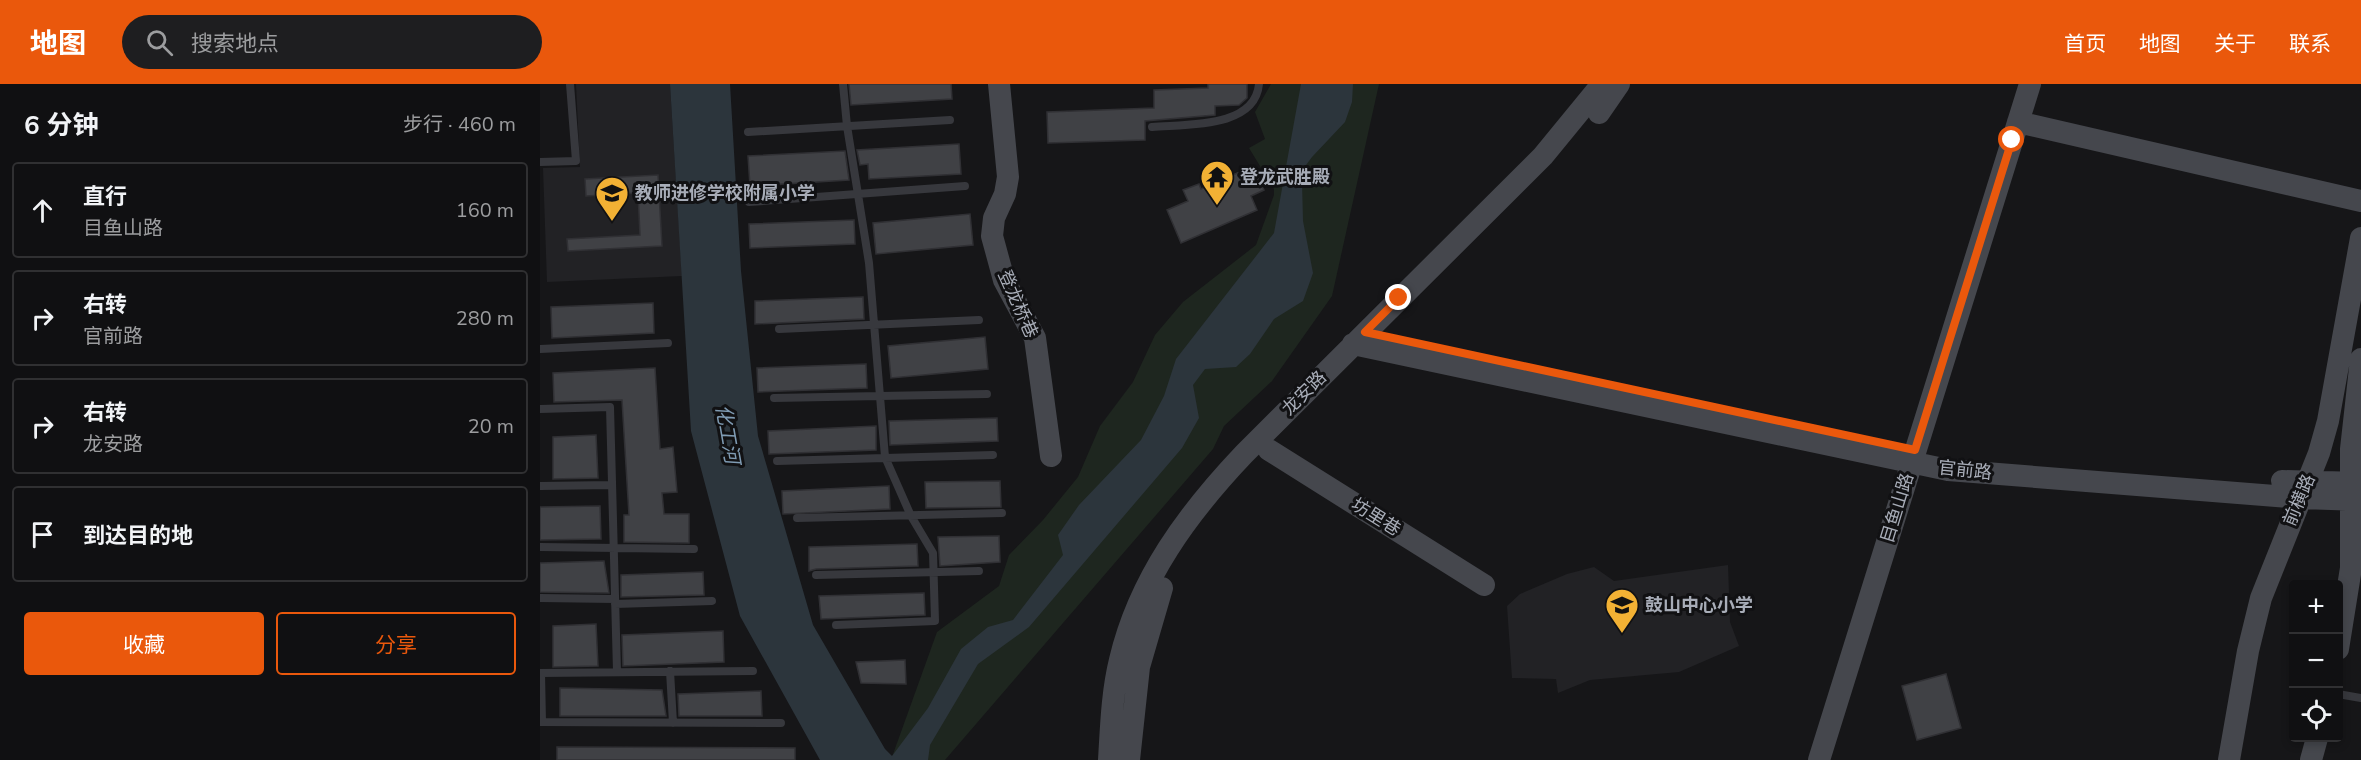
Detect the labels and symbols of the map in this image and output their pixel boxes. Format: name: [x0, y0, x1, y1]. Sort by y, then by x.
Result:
route start: [1998, 126, 2024, 152]
temple icon: 登龙武胜殿: [1199, 159, 1235, 206]
place label: 登龙武胜殿: [1240, 165, 1330, 189]
school or university icon: 教师进修学校附属小学: [594, 175, 630, 222]
place label: 教师进修学校附属小学: [635, 181, 815, 205]
street label: 登龙桥巷: [992, 266, 1044, 342]
route end: [1385, 284, 1411, 310]
street label: 龙安路: [1276, 365, 1332, 421]
water label: 化工河: [709, 402, 747, 470]
street label: 官前路: [1937, 455, 1993, 485]
street label: 目鱼山路: [1875, 470, 1919, 546]
street label: 前横路: [2277, 470, 2321, 530]
street label: 坊里巷: [1347, 493, 1405, 541]
school or university icon: 鼓山中心小学: [1604, 587, 1640, 634]
place label: 鼓山中心小学: [1645, 593, 1753, 617]

